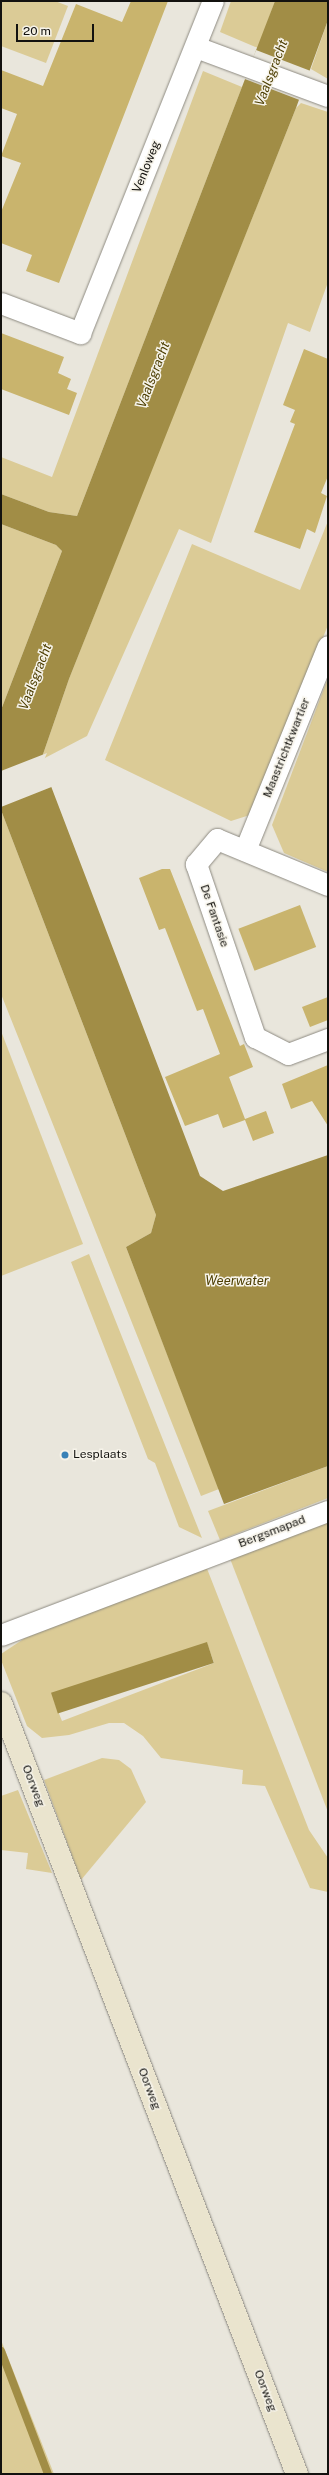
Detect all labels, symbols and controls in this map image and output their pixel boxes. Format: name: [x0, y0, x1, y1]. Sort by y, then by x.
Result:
scale bar: [18, 16, 96, 42]
text: 20 m: [23, 24, 51, 38]
water label: Vaalsgracht: [252, 38, 292, 108]
street label: Venloweg: [130, 139, 164, 195]
water label: Vaalsgracht: [134, 340, 174, 410]
water label: Vaalsgracht: [16, 642, 56, 712]
street label: Maastrichtkwartier: [260, 696, 314, 800]
street label: De Fantasie: [197, 883, 231, 949]
water label: Weerwater: [205, 1273, 269, 1289]
place label: Lesplaats: [73, 1448, 127, 1462]
marker: Lesplaats: [60, 1450, 70, 1460]
street label: Bergsmapad: [236, 1513, 308, 1551]
street label: Oorweg: [18, 1763, 48, 1809]
street label: Oorweg: [134, 2066, 164, 2112]
street label: Oorweg: [250, 2368, 280, 2414]

